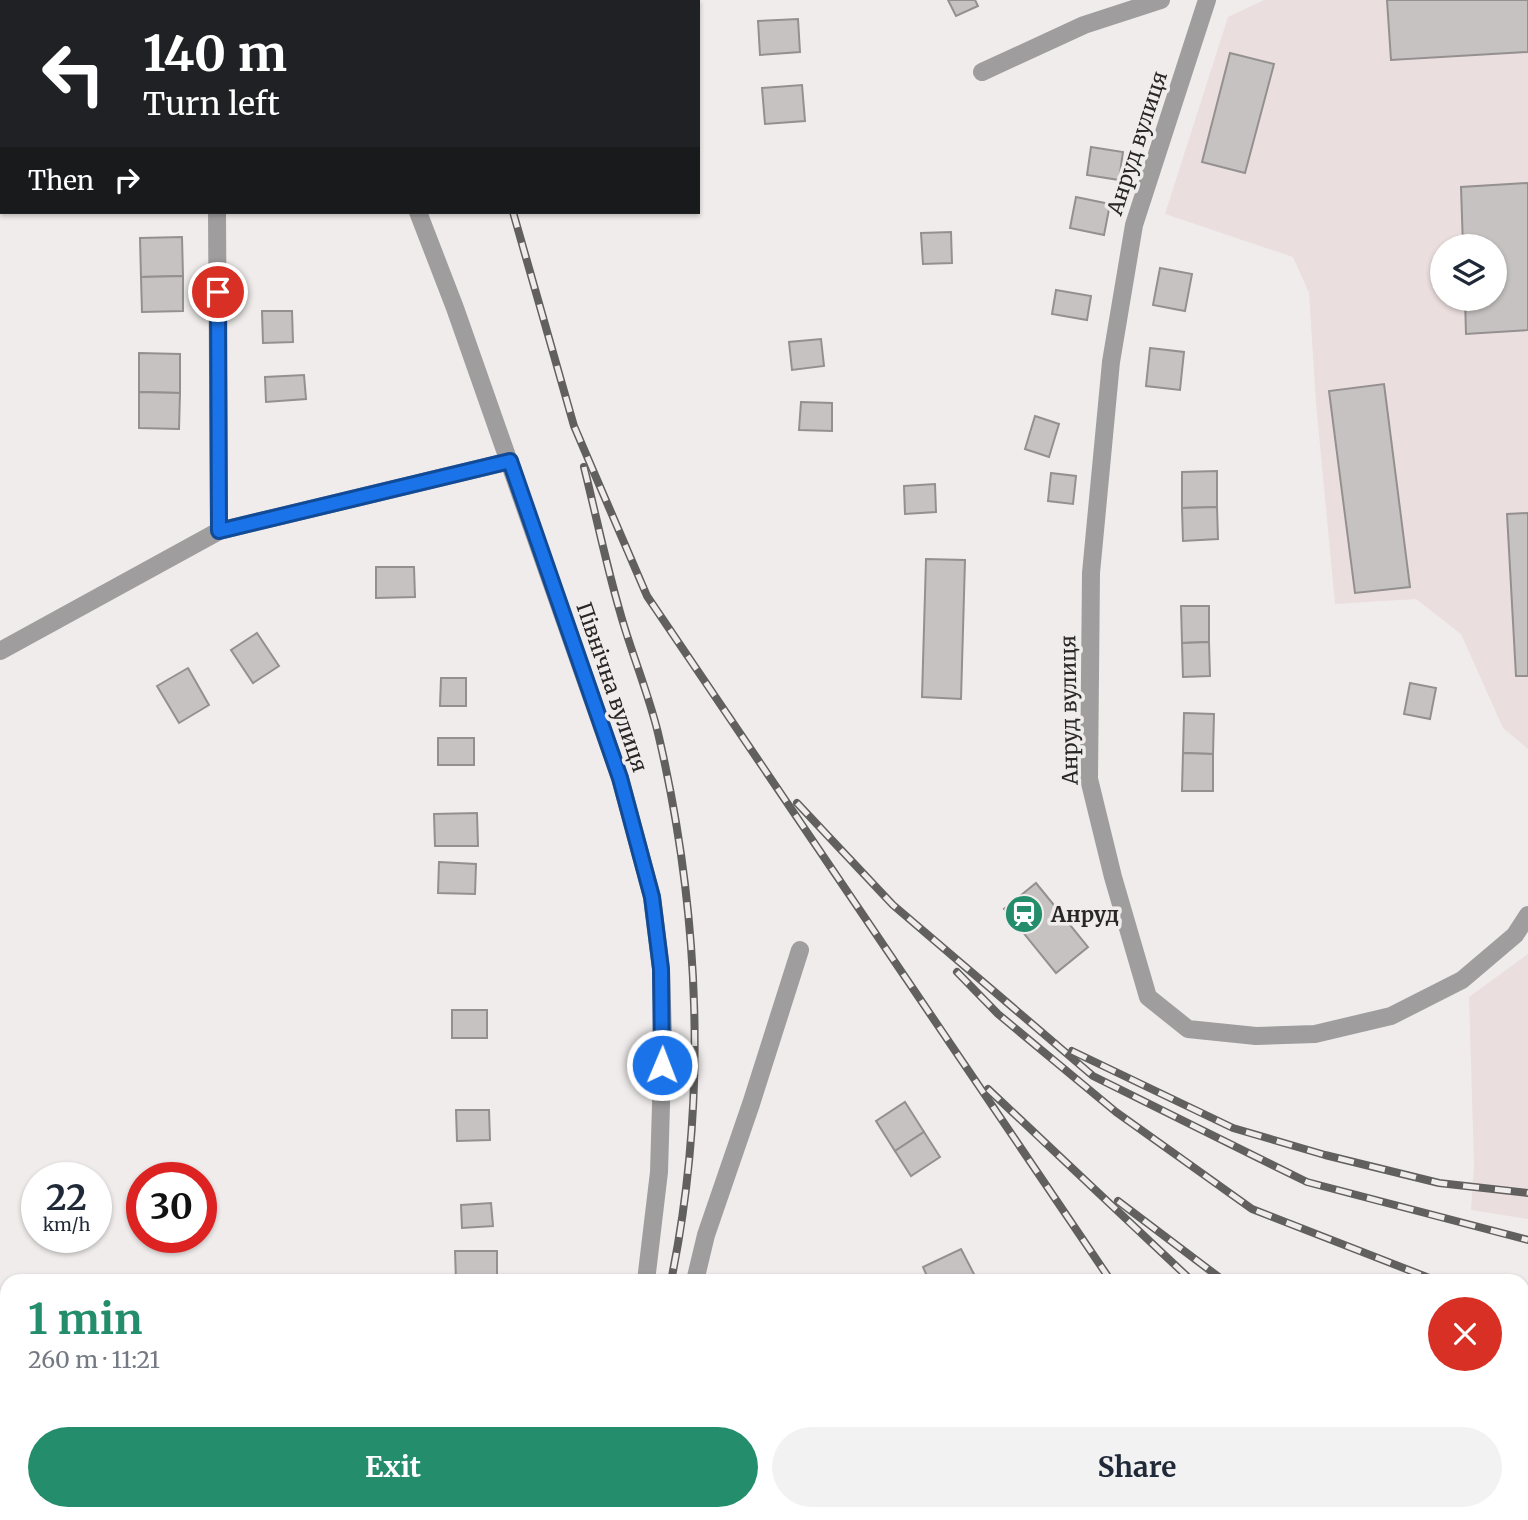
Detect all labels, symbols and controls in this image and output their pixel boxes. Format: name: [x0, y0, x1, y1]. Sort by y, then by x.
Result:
text: 140 m: [143, 23, 287, 84]
icon: left: [28, 28, 119, 119]
street label: Анруд вулиця: [1101, 68, 1173, 219]
text: Turn left: [143, 84, 280, 124]
icon: right: [108, 161, 146, 199]
text: Then: [28, 164, 94, 197]
map controls: [1430, 234, 1507, 311]
button: layers: [1430, 234, 1507, 311]
pin: [188, 262, 248, 322]
icon: arrive: [199, 273, 237, 311]
street label: Північна вулиця: [570, 599, 654, 775]
street label: Анруд вулиця: [1054, 635, 1084, 786]
station icon: Анруд: [1003, 893, 1045, 935]
place label: Анруд: [1050, 901, 1119, 928]
position arrow: [625, 1028, 699, 1102]
speed limit sign: 30: [126, 1162, 217, 1253]
text: 22: [46, 1176, 87, 1220]
text: km/h: [43, 1213, 90, 1236]
text: 1 min: [28, 1293, 142, 1345]
button: close: [1428, 1297, 1502, 1371]
text: 260 m · 11:21: [28, 1345, 160, 1374]
button: Exit: [28, 1427, 758, 1507]
button: Share: [772, 1427, 1502, 1507]

